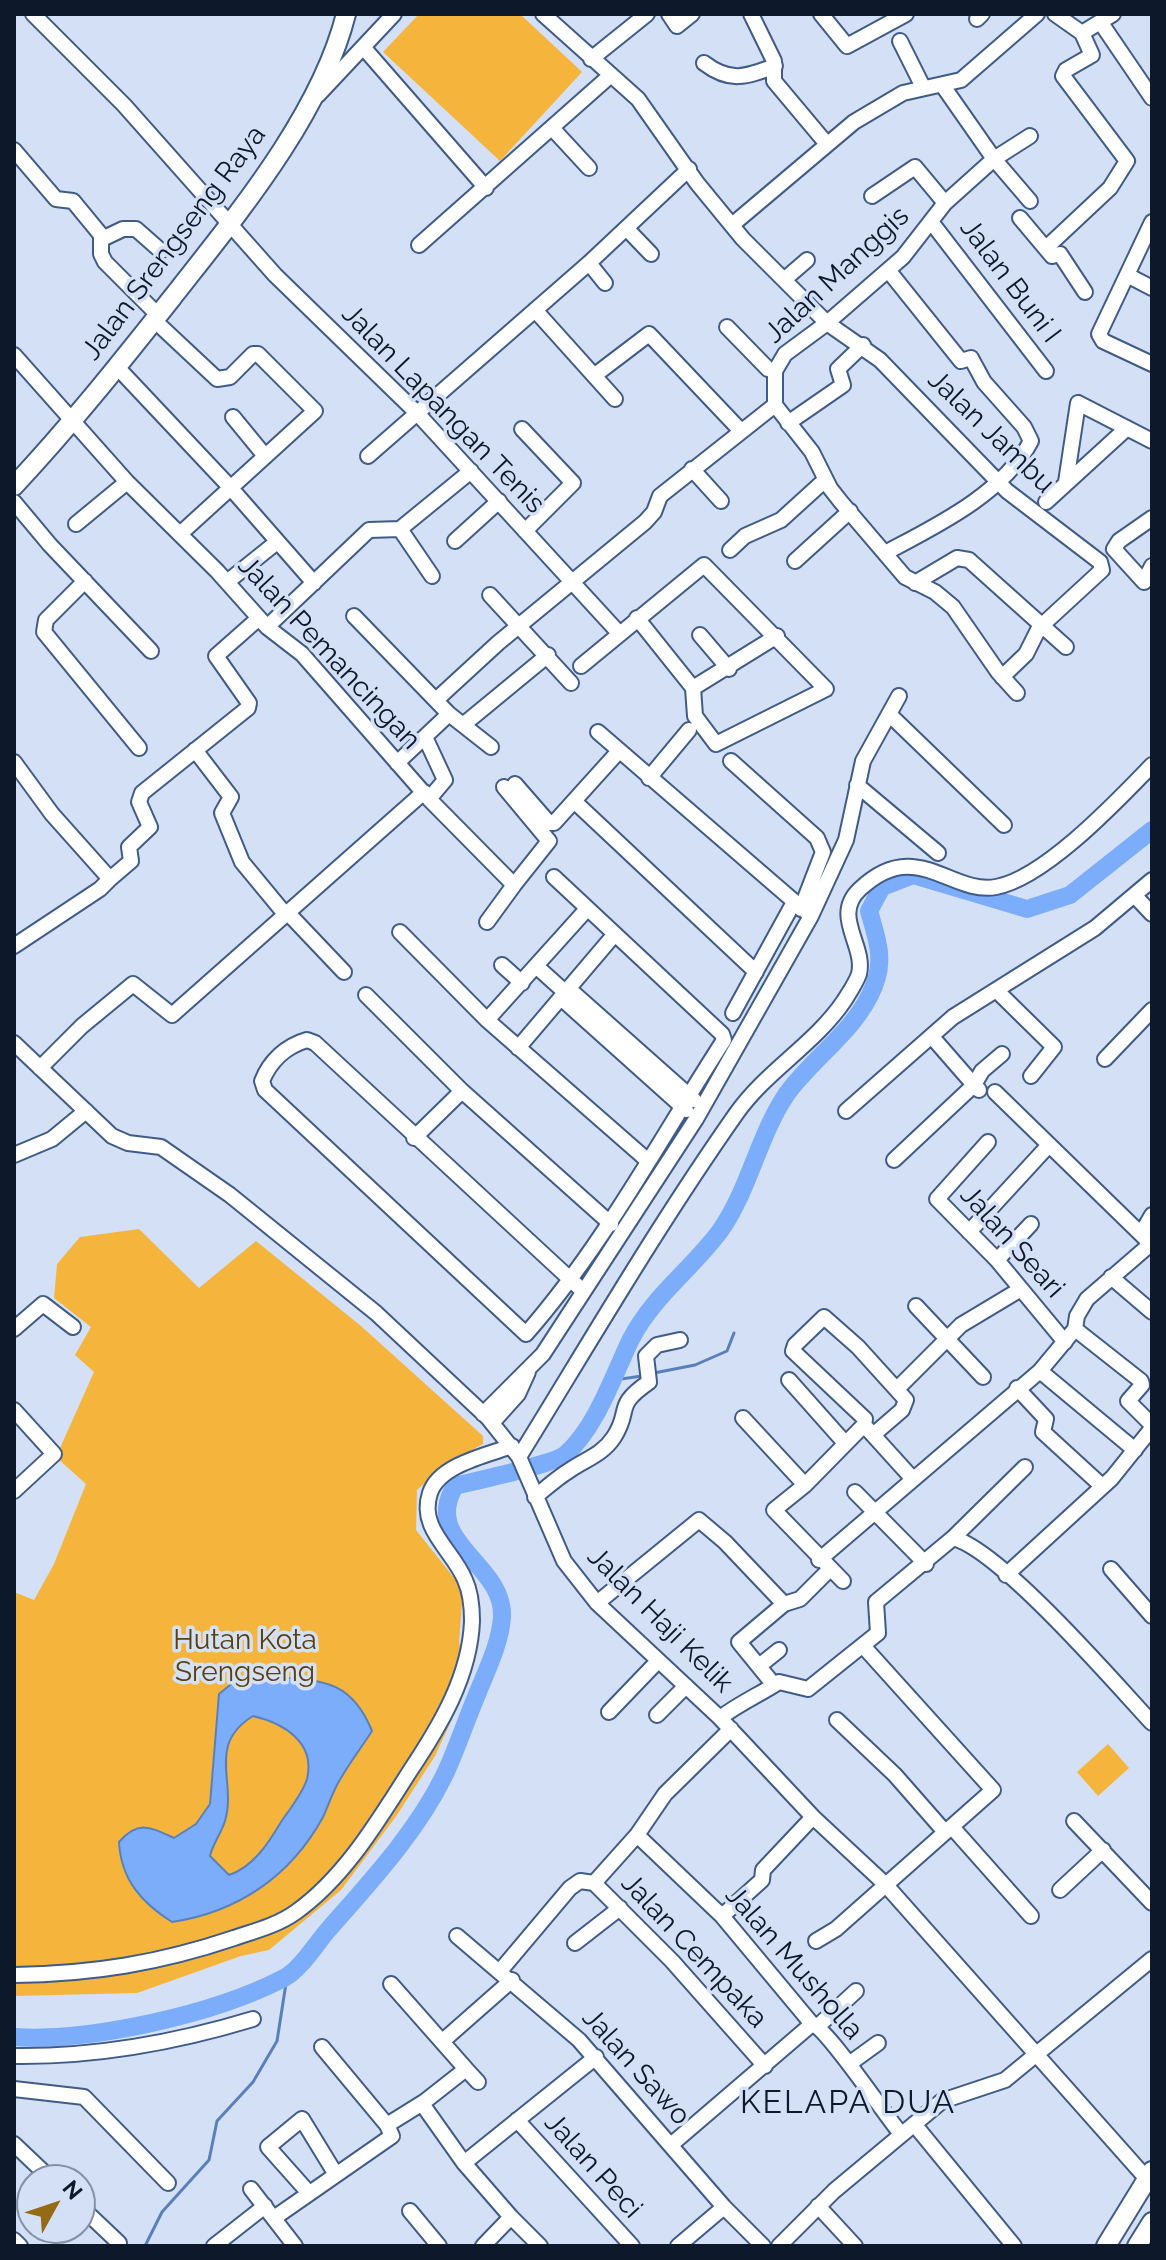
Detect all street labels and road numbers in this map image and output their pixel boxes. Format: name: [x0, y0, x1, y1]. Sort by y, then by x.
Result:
street label: Jalan Srengseng Raya: [75, 119, 273, 367]
street label: Jalan Manggis: [758, 200, 916, 350]
street label: Jalan Buni I: [952, 212, 1068, 350]
street label: Jalan Lapangan Tenis: [334, 297, 552, 521]
street label: Jalan Jambu: [921, 363, 1061, 501]
street label: Jalan Pemancingan: [231, 549, 427, 757]
street label: Jalan Seari: [953, 1179, 1071, 1305]
street label: Jalan Haji Kelik: [580, 1540, 740, 1700]
street label: Jalan Cempaka: [614, 1867, 774, 2035]
street label: Jalan Musholla: [718, 1879, 870, 2047]
street label: Jalan Sawo: [575, 2002, 697, 2132]
street label: Jalan Peci: [537, 2106, 649, 2226]

